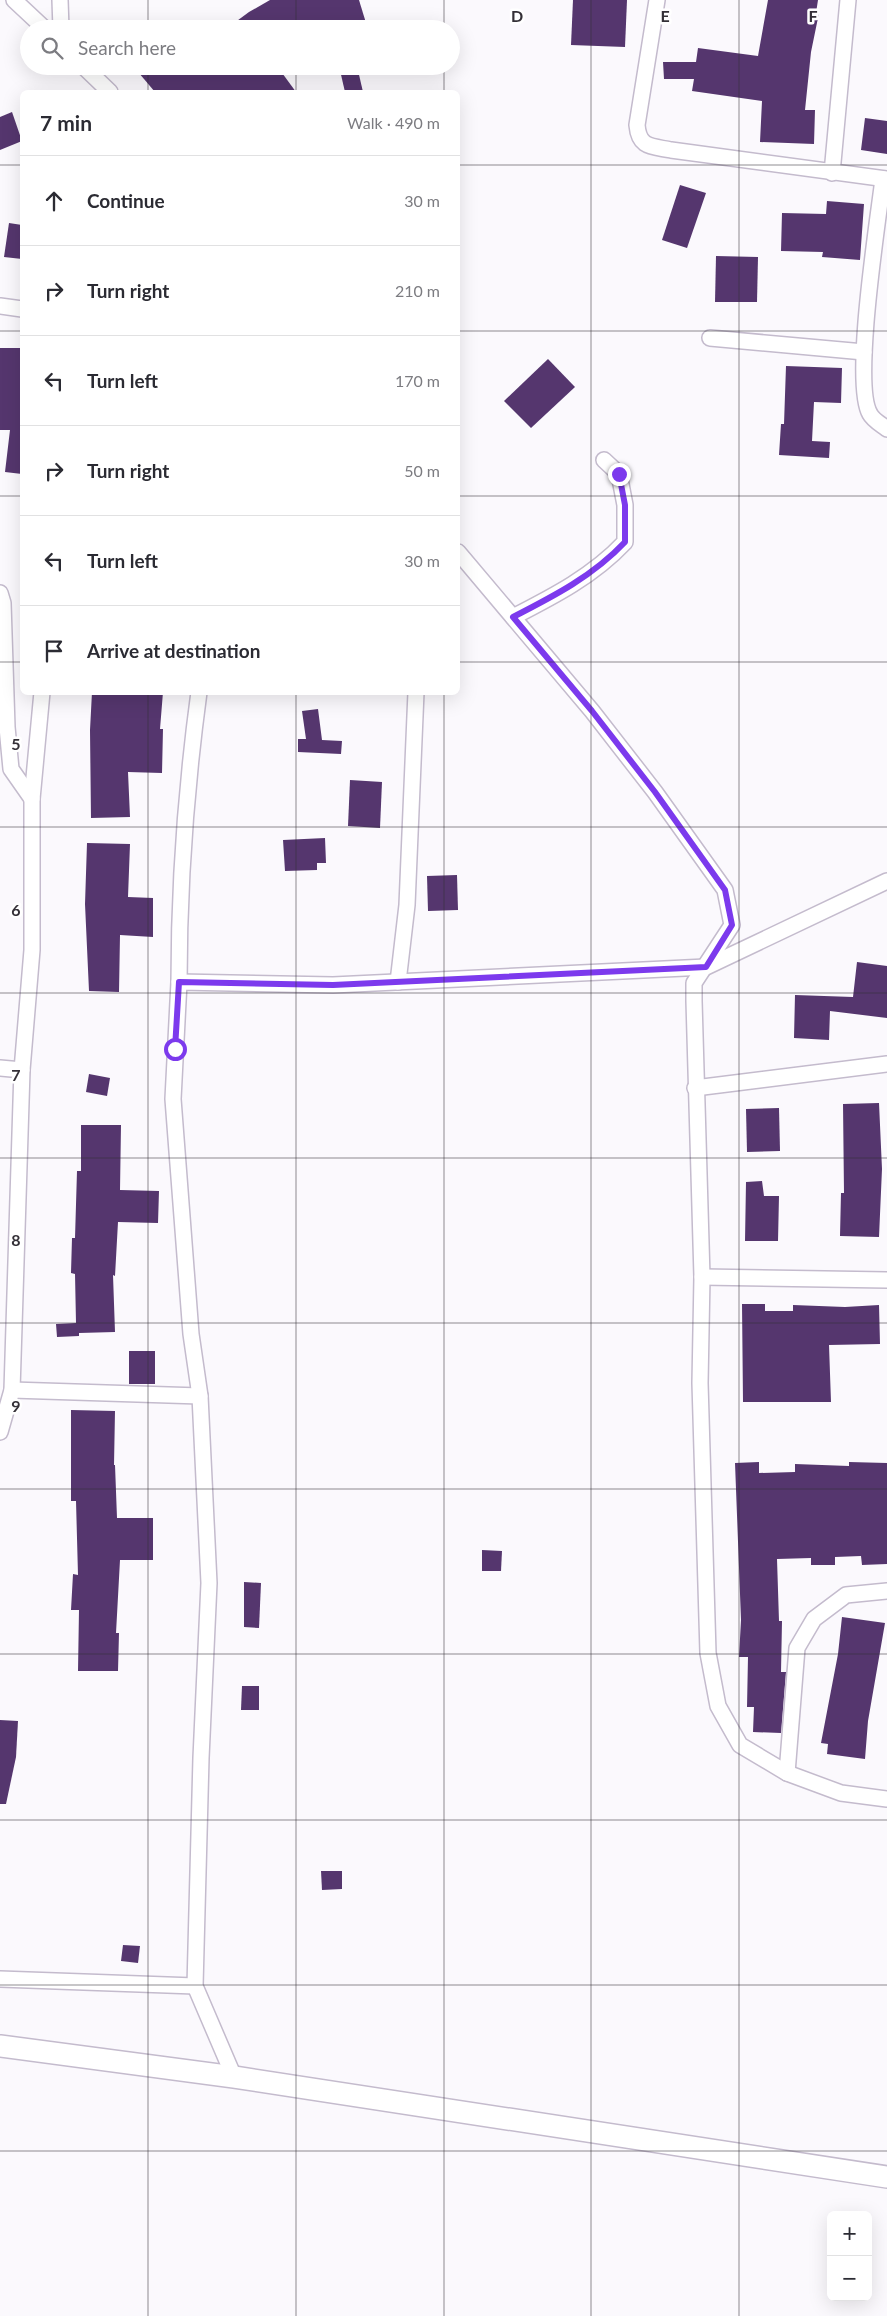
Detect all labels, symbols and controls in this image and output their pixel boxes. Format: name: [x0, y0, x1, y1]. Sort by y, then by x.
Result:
text: D: [511, 6, 523, 25]
text: E: [660, 6, 670, 25]
text: F: [808, 6, 818, 25]
search box: [20, 20, 460, 75]
icon: search: [38, 34, 66, 62]
text: Search here: [78, 36, 176, 59]
text: 7 min: [40, 110, 92, 135]
text: Walk · 490 m: [347, 113, 440, 132]
icon: ahead: [40, 187, 68, 215]
text: Continue: [87, 189, 165, 212]
text: 30 m: [404, 191, 440, 210]
icon: right: [40, 277, 68, 305]
text: Turn right: [87, 279, 169, 302]
text: 210 m: [395, 281, 440, 300]
icon: left: [40, 367, 68, 395]
text: Turn left: [87, 369, 158, 392]
text: 170 m: [395, 371, 440, 390]
icon: right: [40, 457, 68, 485]
text: Turn right: [87, 459, 169, 482]
text: 50 m: [404, 461, 440, 480]
route end: [608, 463, 631, 486]
icon: left: [40, 547, 68, 575]
text: Turn left: [87, 549, 158, 572]
text: 30 m: [404, 551, 440, 570]
icon: arrive: [40, 637, 68, 665]
text: Arrive at destination: [87, 639, 260, 662]
text: 5: [11, 734, 21, 753]
text: 6: [11, 900, 21, 919]
route start: [164, 1038, 187, 1061]
text: 7: [11, 1065, 21, 1084]
text: 8: [11, 1230, 21, 1249]
text: 9: [11, 1396, 21, 1415]
map controls: [827, 2211, 872, 2301]
button: +: [827, 2211, 872, 2256]
button: −: [827, 2256, 872, 2301]

